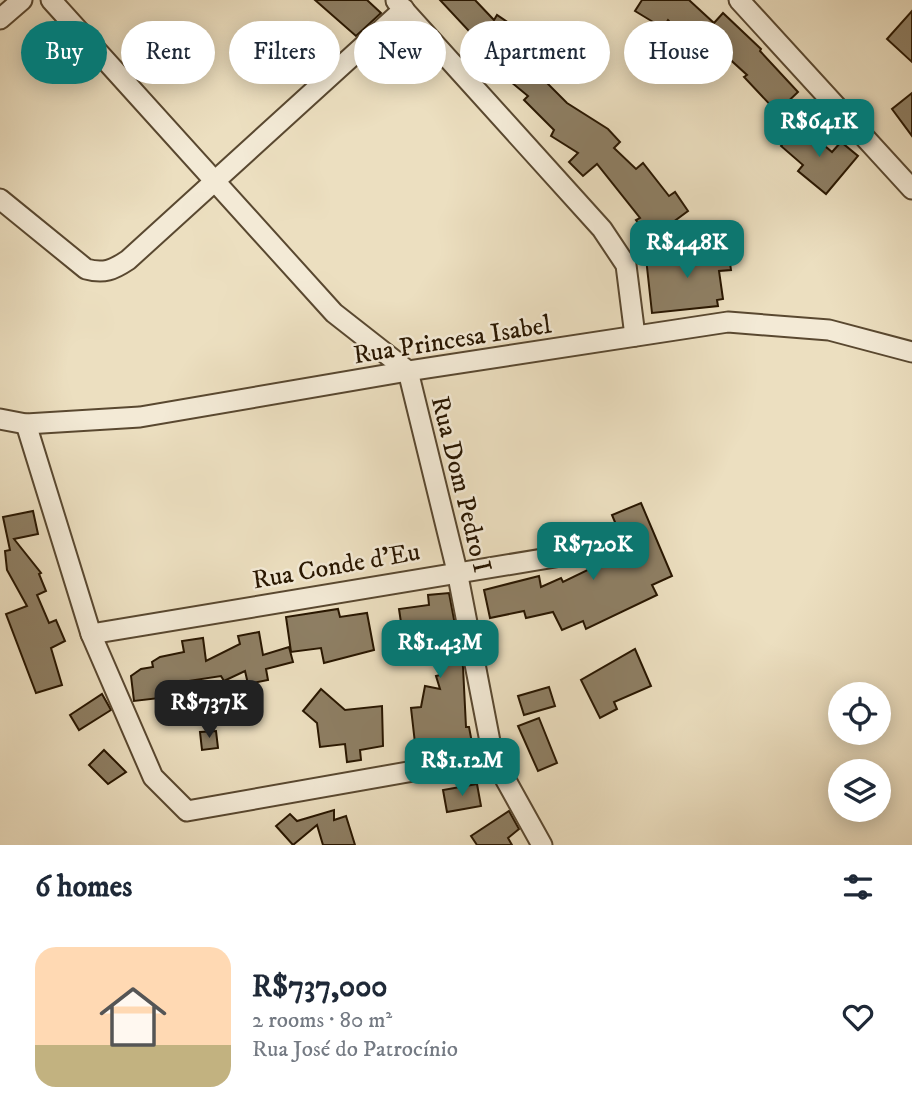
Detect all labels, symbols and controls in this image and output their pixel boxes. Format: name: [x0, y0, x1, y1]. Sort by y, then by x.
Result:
chip: Buy: [21, 21, 107, 84]
chip: Rent: [121, 21, 215, 84]
chip: Filters: [229, 21, 340, 84]
chip: New: [354, 21, 446, 84]
chip: Apartment: [460, 21, 610, 84]
chip: House: [624, 21, 733, 84]
pin: R$641K: [762, 100, 876, 159]
text: R$641K: [780, 107, 858, 136]
pin: R$448K: [630, 220, 744, 280]
text: R$448K: [646, 228, 728, 257]
street label: Rua Princesa Isabel: [351, 309, 554, 372]
street label: Rua Dom Pedro I: [423, 393, 498, 576]
pin: R$720K: [536, 522, 650, 582]
text: R$720K: [553, 530, 633, 559]
street label: Rua Conde d'Eu: [250, 535, 423, 597]
pin: R$1.43M: [375, 620, 505, 680]
text: R$1.43M: [398, 628, 482, 657]
pin: R$737K: [152, 680, 266, 740]
map controls: [828, 682, 891, 822]
button: locate: [828, 682, 891, 745]
text: R$737K: [171, 688, 247, 717]
pin: R$1.12M: [397, 738, 527, 798]
text: R$1.12M: [421, 746, 503, 775]
button: layers: [828, 759, 891, 822]
icon: filters: [839, 868, 877, 906]
text: 6 homes: [35, 869, 132, 906]
text: R$737,000: [252, 969, 387, 1006]
icon: home: [91, 975, 175, 1059]
icon: heart: [839, 998, 877, 1036]
text: 2 rooms · 80 m²: [252, 1006, 392, 1035]
text: Rua José do Patrocínio: [252, 1035, 458, 1064]

